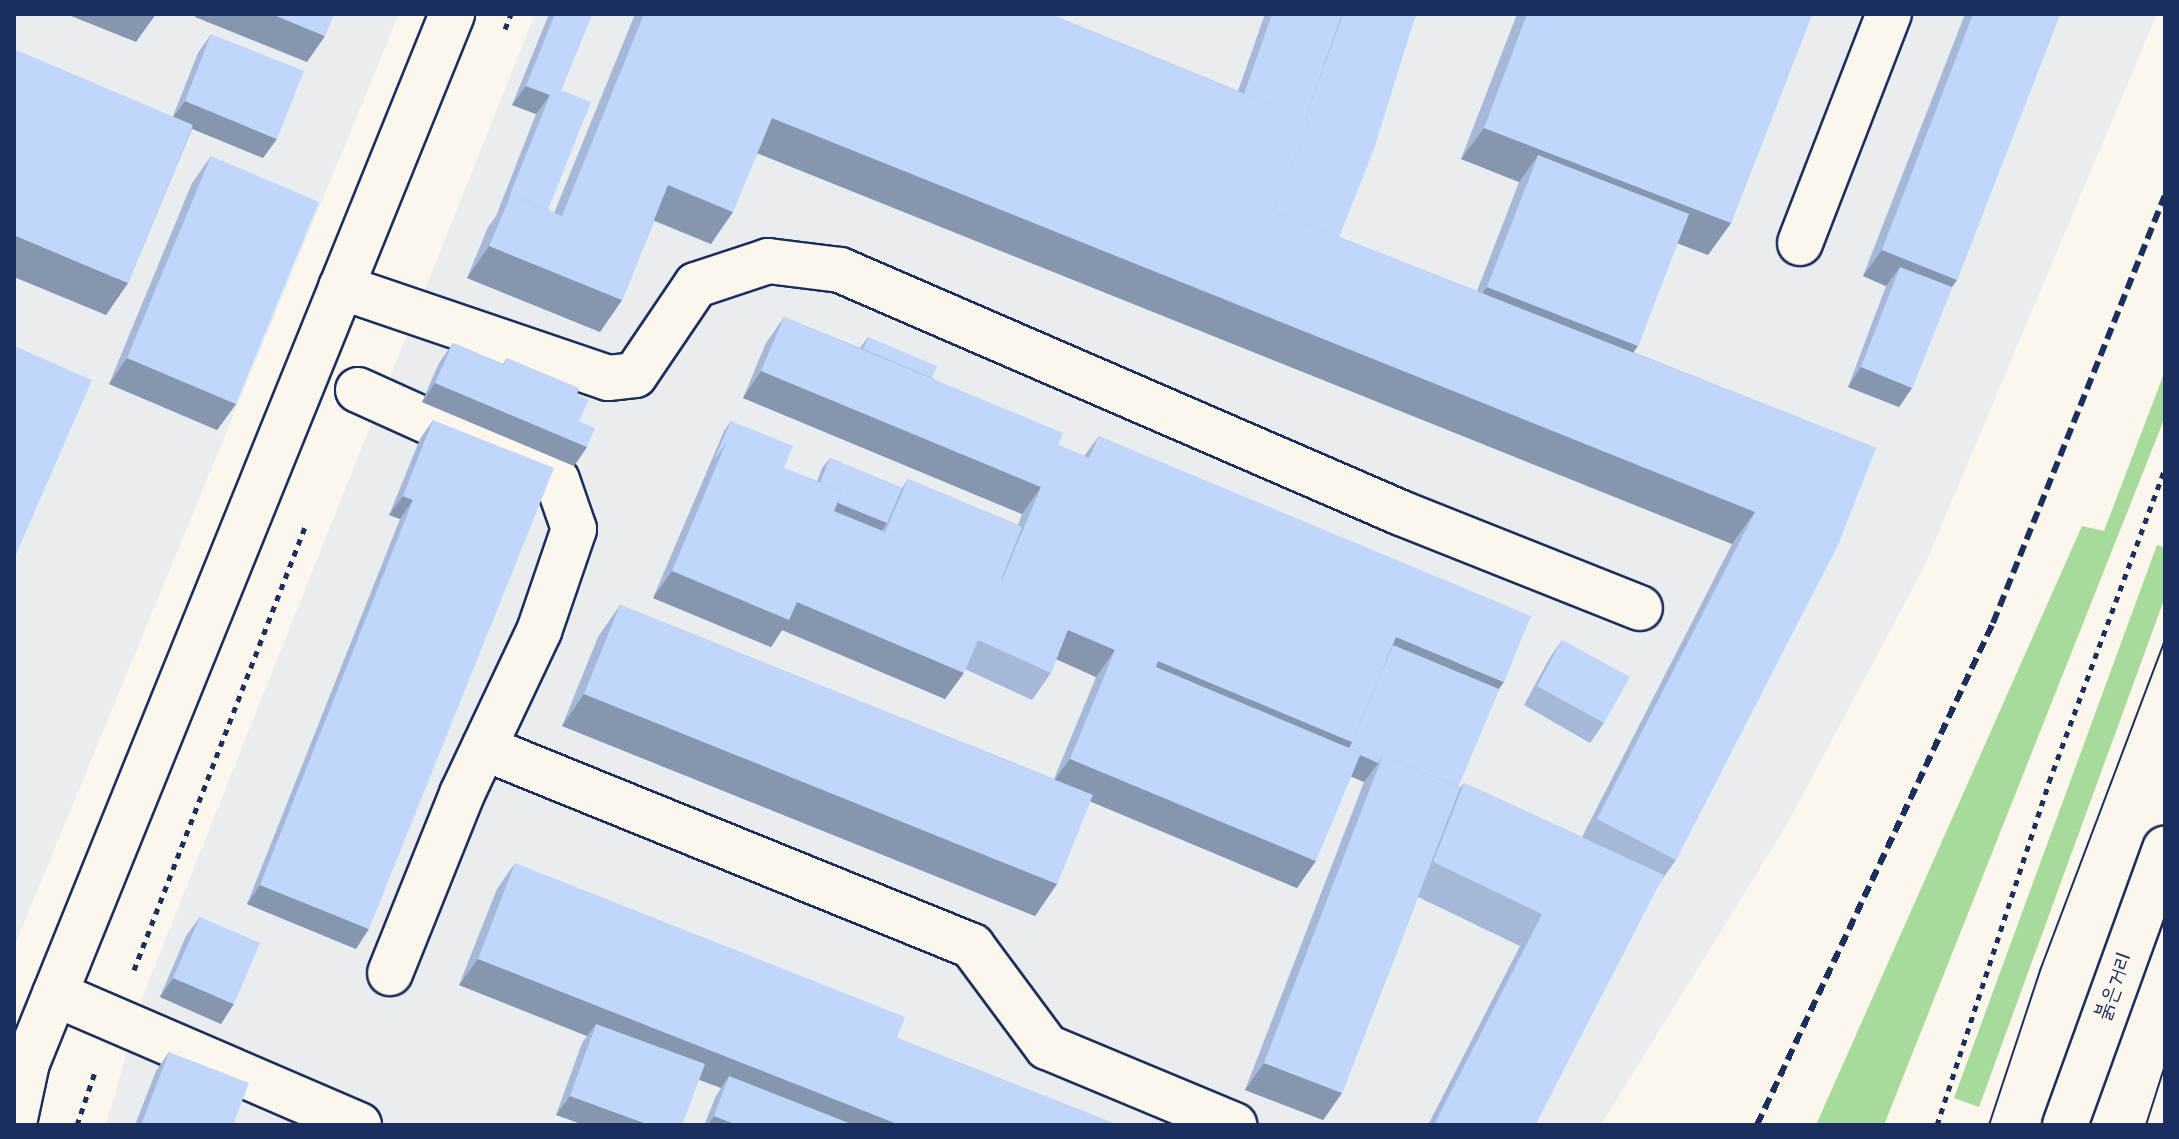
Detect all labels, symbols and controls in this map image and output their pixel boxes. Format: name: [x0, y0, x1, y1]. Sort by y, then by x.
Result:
street label: 붉은거리: [2088, 948, 2138, 1024]

